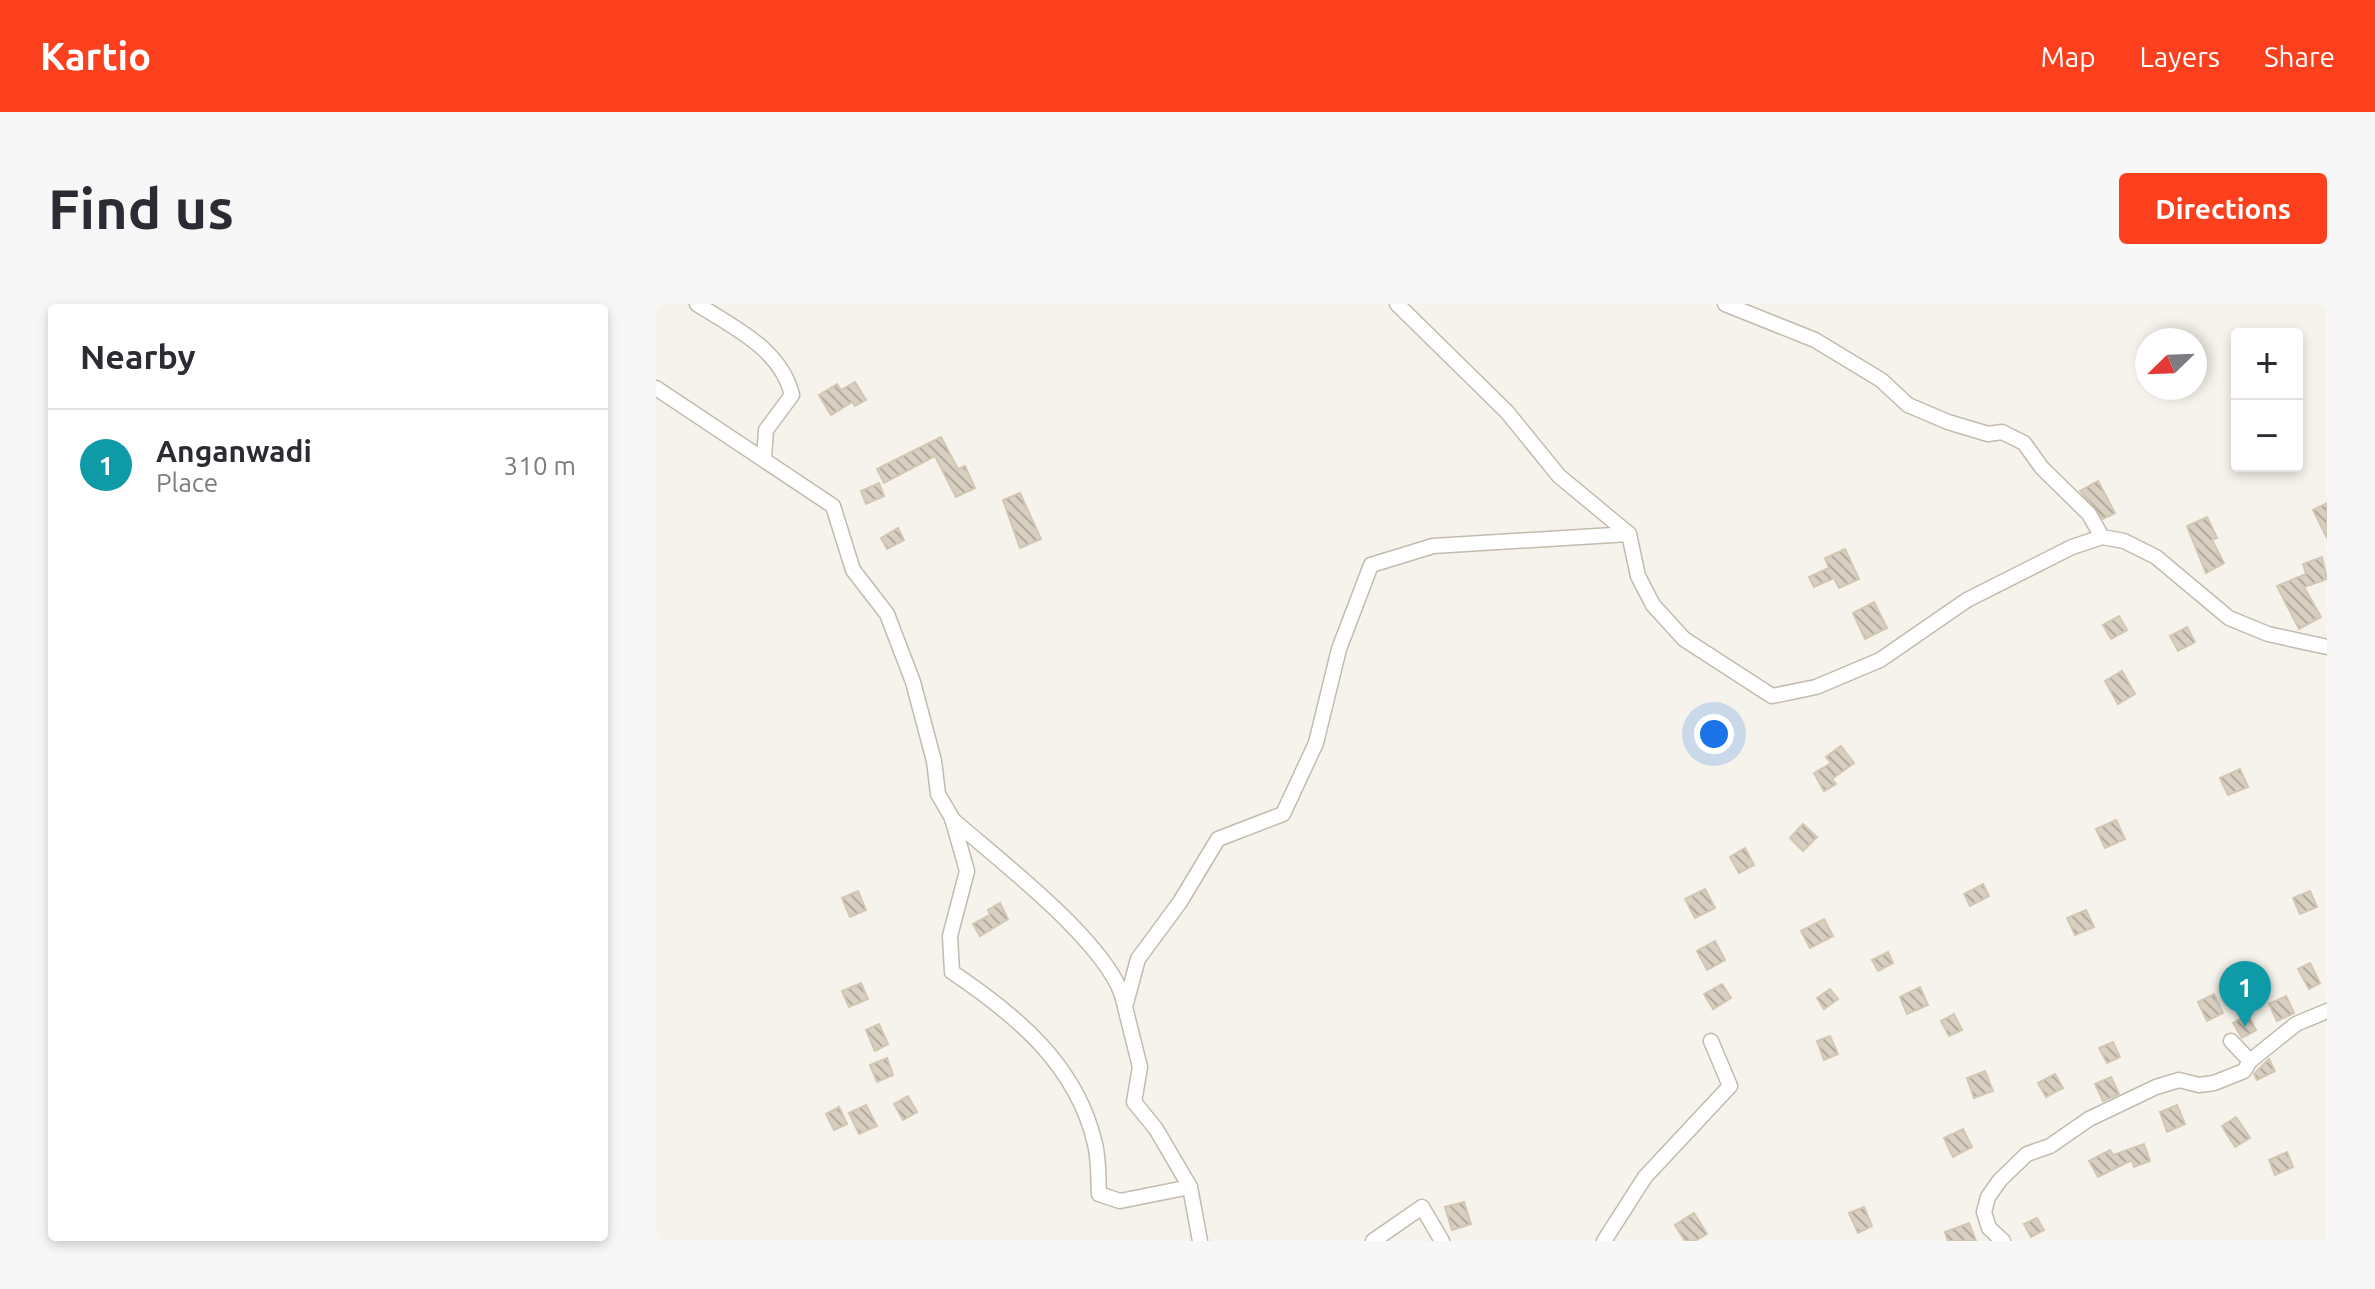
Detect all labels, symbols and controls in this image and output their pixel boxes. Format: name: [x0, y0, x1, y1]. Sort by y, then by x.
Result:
text: Kartio: [40, 35, 151, 77]
text: Map: [2040, 41, 2096, 72]
text: Layers: [2140, 41, 2220, 72]
text: Share: [2264, 41, 2335, 72]
button: Directions: [2119, 173, 2327, 244]
text: Find us: [48, 177, 234, 240]
north arrow: [2135, 328, 2207, 400]
map controls: [2231, 328, 2303, 472]
button: +: [2231, 328, 2303, 400]
text: Nearby: [80, 337, 195, 375]
button: −: [2231, 400, 2303, 472]
text: Anganwadi: [156, 434, 312, 468]
text: 1: [99, 451, 113, 480]
text: 310 m: [504, 451, 576, 480]
text: Place: [156, 468, 218, 497]
your location: [1694, 714, 1734, 754]
pin: 1: [2219, 961, 2271, 1027]

